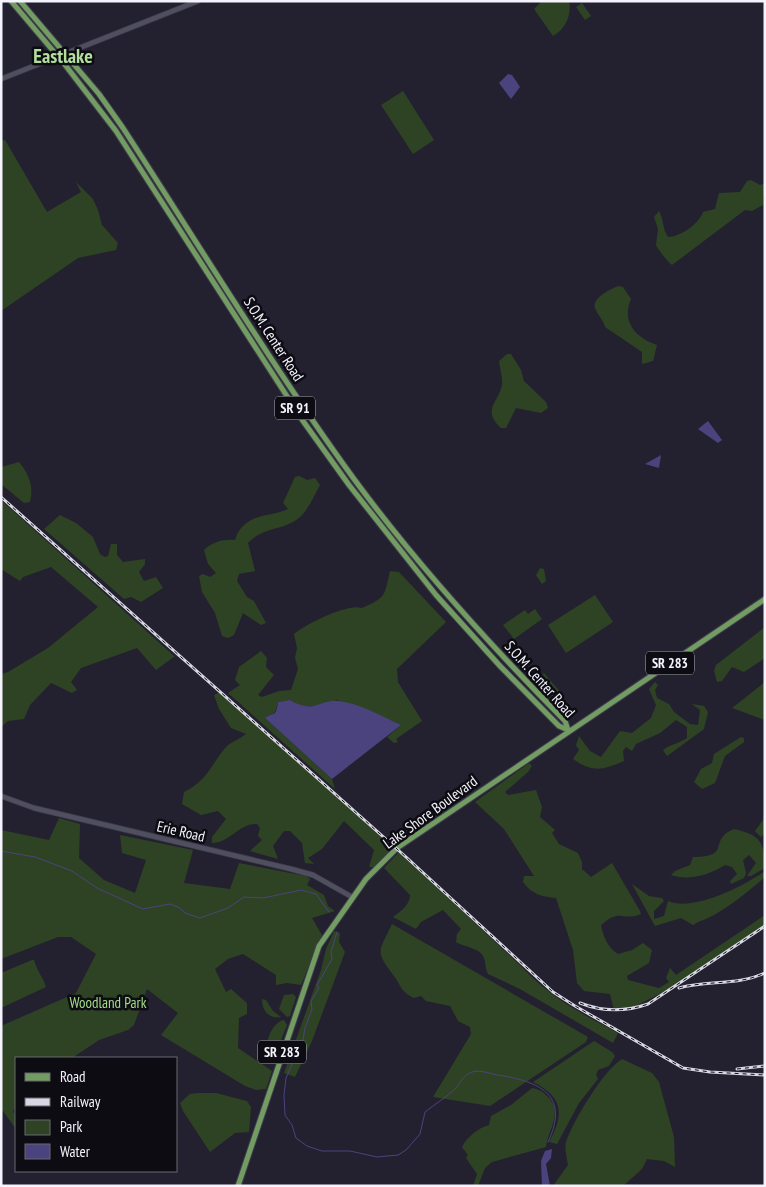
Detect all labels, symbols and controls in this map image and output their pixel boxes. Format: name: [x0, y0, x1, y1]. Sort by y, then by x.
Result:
district label: Eastlake: [33, 43, 93, 69]
street label: S.O.M. Center Road: [240, 293, 308, 385]
road number: SR 91: [275, 396, 315, 419]
street label: S.O.M. Center Road: [501, 637, 579, 721]
road number: SR 283: [646, 651, 694, 674]
street label: Lake Shore Boulevard: [379, 771, 481, 853]
street label: Erie Road: [155, 816, 207, 846]
park label: Woodland Park: [69, 993, 147, 1012]
road number: SR 283: [258, 1040, 306, 1064]
legend: [15, 1057, 178, 1172]
text: Road: [60, 1067, 86, 1086]
text: Railway: [60, 1092, 101, 1111]
text: Park: [60, 1117, 82, 1136]
text: Water: [60, 1142, 91, 1161]

